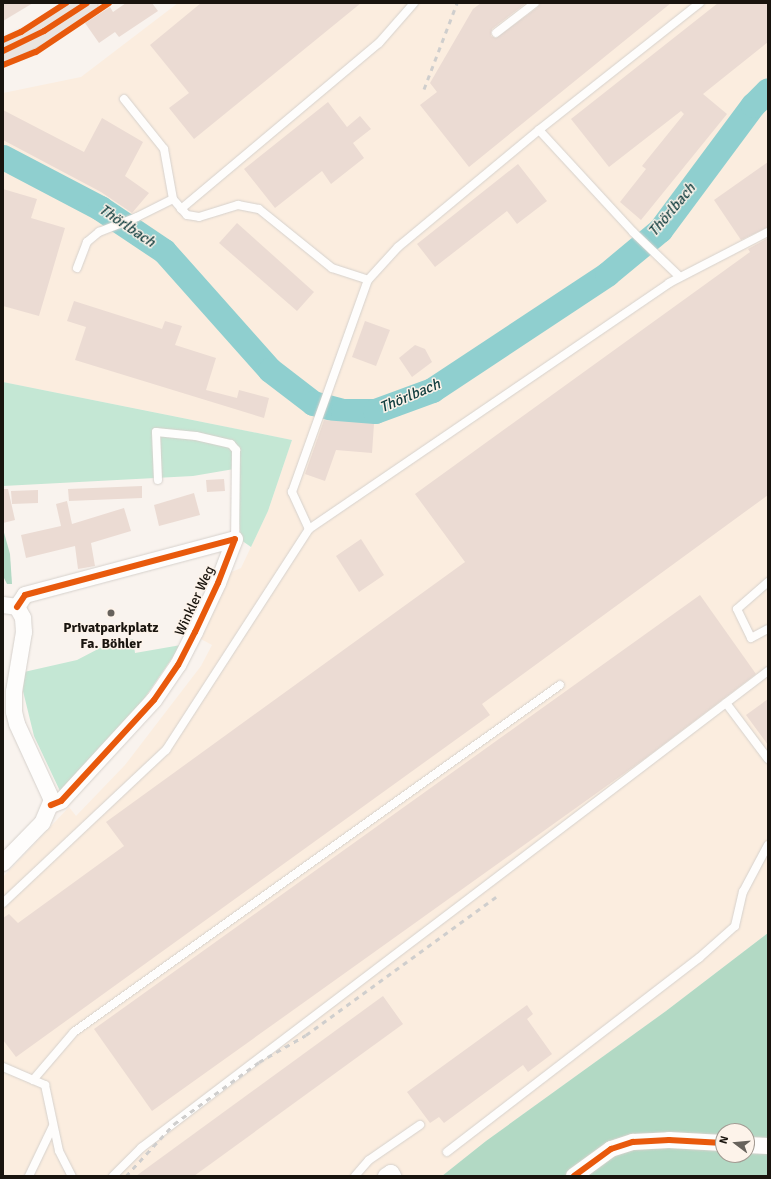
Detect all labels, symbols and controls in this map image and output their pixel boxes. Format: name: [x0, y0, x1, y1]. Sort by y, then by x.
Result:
water label: Thörlbach: [645, 180, 699, 240]
water label: Thörlbach: [95, 201, 159, 251]
water label: Thörlbach: [377, 375, 443, 417]
street label: Winkler Weg: [172, 563, 218, 639]
marker: Privatparkplatz Fa. Böhler: [106, 608, 116, 618]
place label: Privatparkplatz Fa. Böhler: [63, 620, 159, 652]
north arrow: [715, 1123, 755, 1163]
text: N: [717, 1134, 731, 1145]

